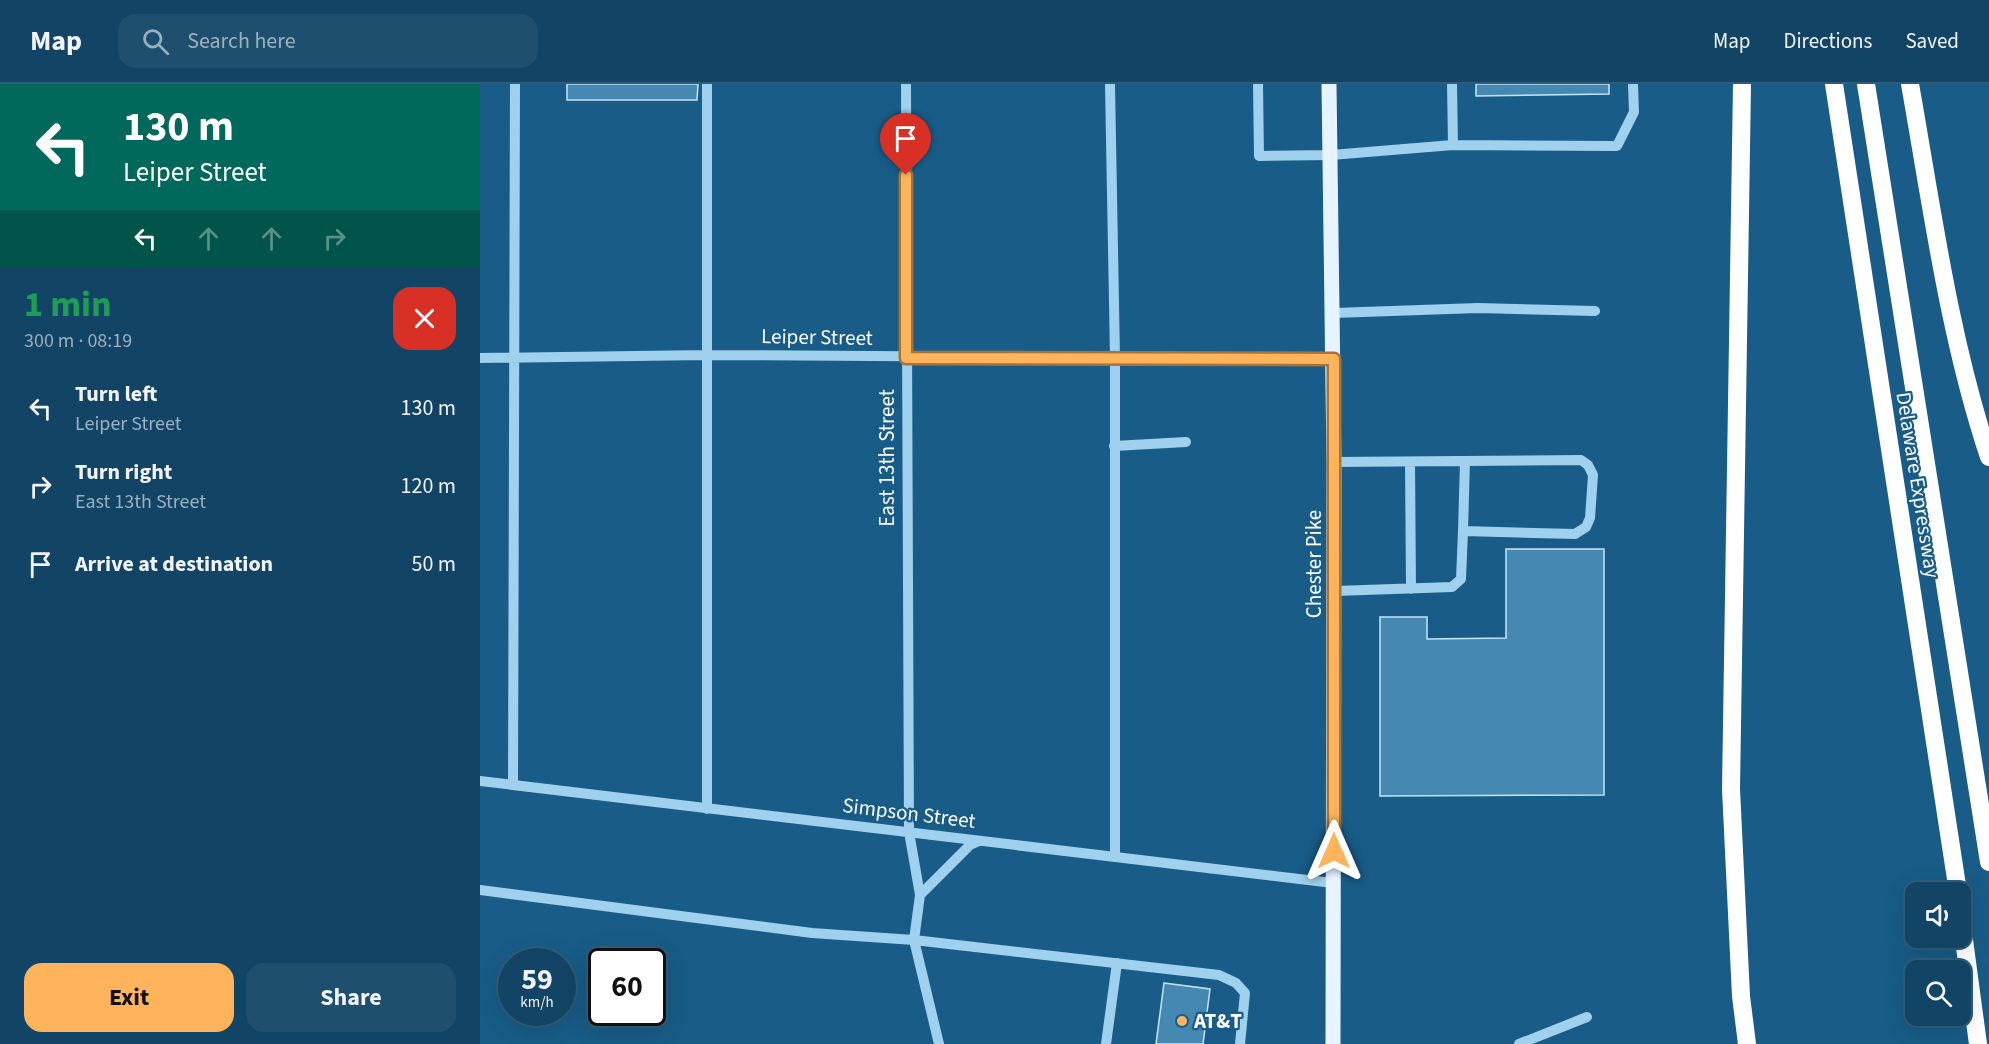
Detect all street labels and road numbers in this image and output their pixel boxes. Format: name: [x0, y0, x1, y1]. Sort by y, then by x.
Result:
street label: Leiper Street: [761, 321, 873, 353]
street label: East 13th Street: [872, 389, 902, 527]
street label: Delaware Expressway: [1888, 390, 1948, 580]
street label: Chester Pike: [1299, 510, 1329, 618]
street label: Simpson Street: [841, 790, 977, 836]

